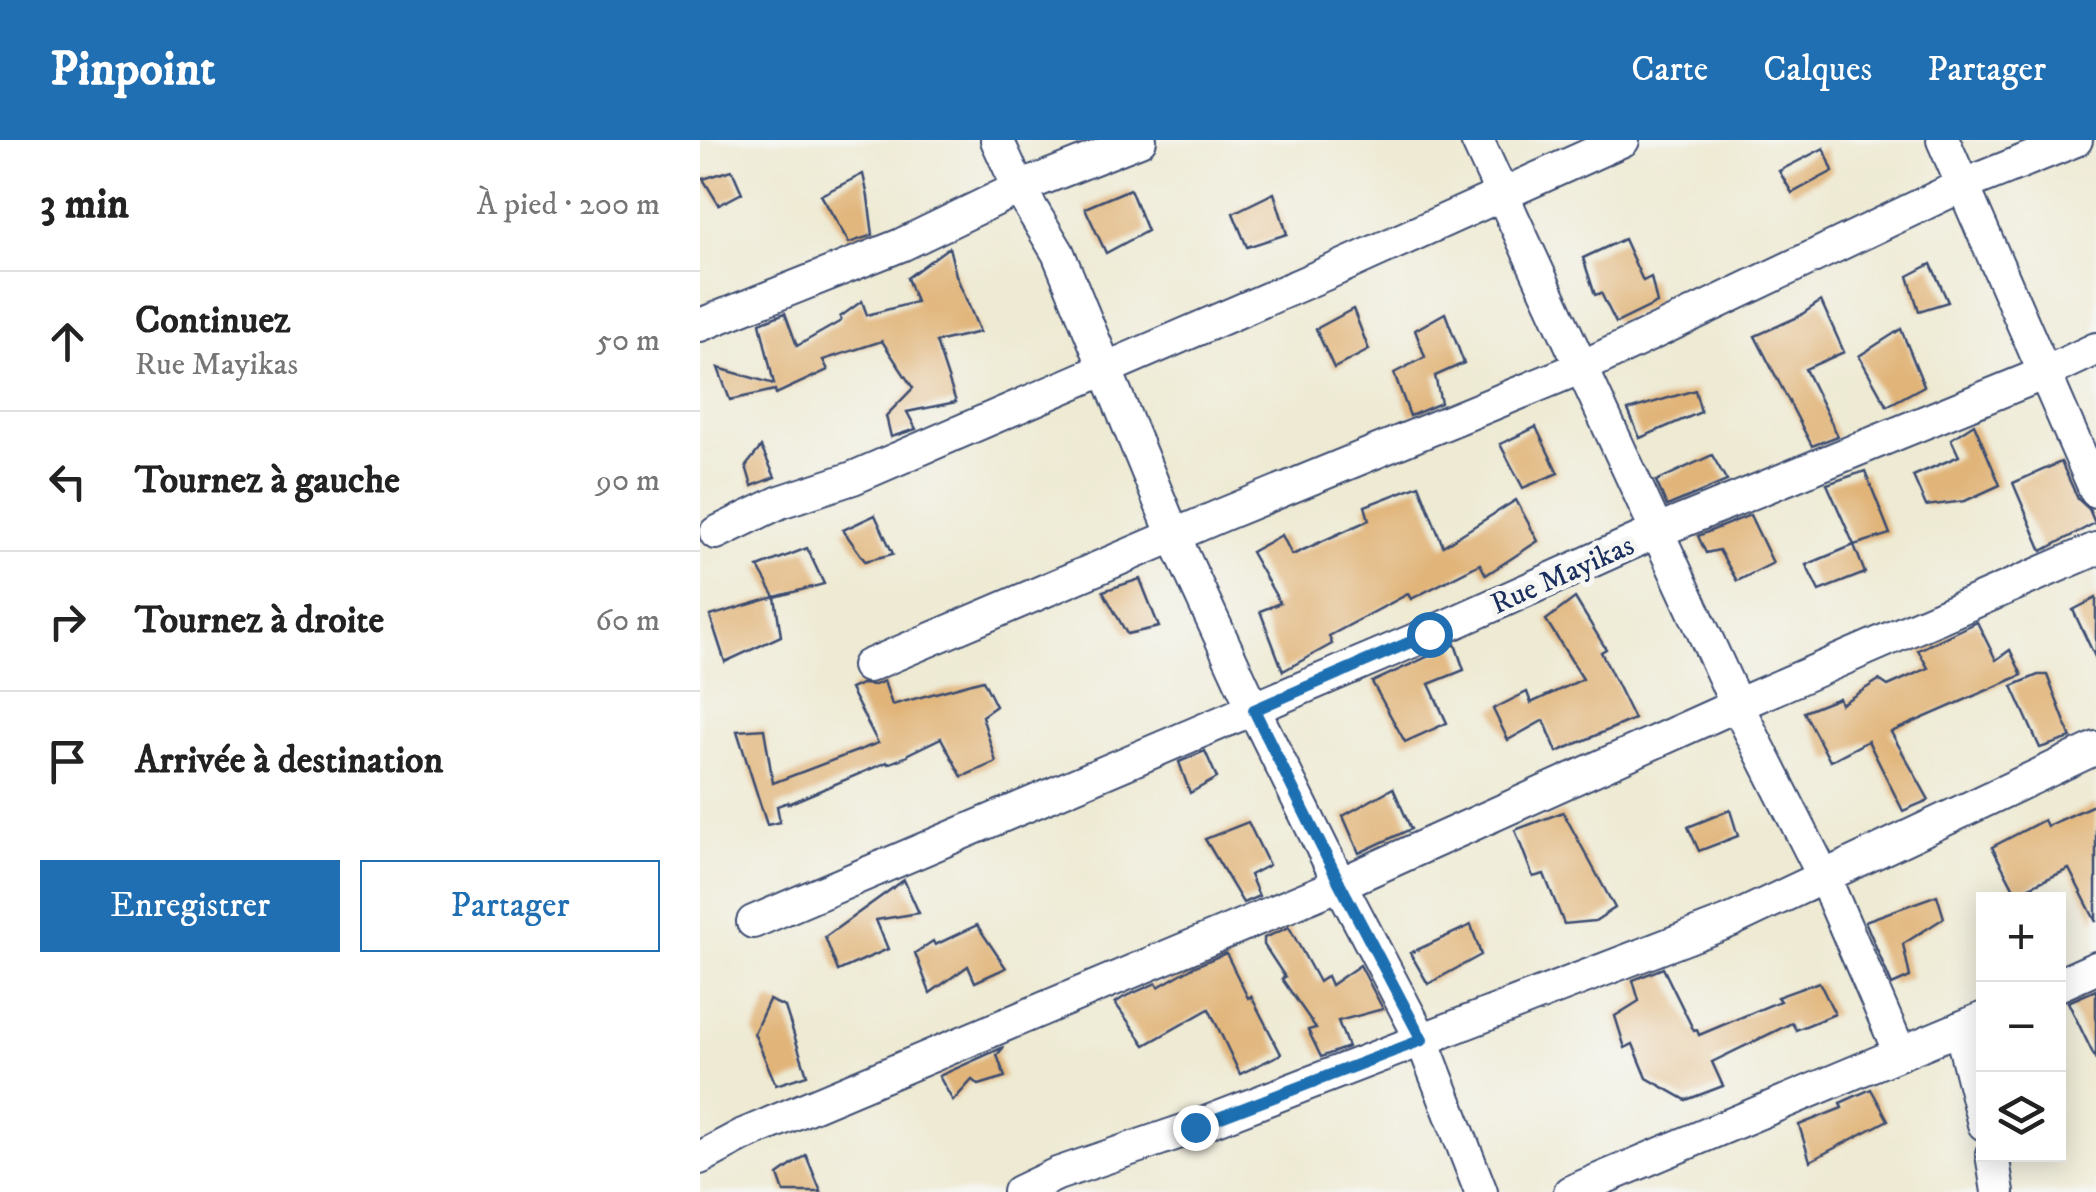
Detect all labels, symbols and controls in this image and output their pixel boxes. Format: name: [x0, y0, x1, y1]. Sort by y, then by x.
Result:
text: Pinpoint: [50, 40, 215, 100]
text: Carte: [1631, 48, 1708, 92]
text: Calques: [1763, 48, 1872, 92]
text: Partager: [1927, 48, 2046, 92]
text: 3 min: [40, 179, 129, 231]
text: À pied · 200 m: [477, 185, 660, 225]
text: Continuez: [135, 297, 291, 345]
icon: ahead: [40, 314, 95, 369]
text: 50 m: [596, 321, 660, 361]
text: Rue Mayikas: [135, 345, 298, 385]
icon: left: [40, 454, 95, 509]
text: Tournez à gauche: [135, 457, 400, 505]
text: 90 m: [596, 461, 660, 501]
street label: Rue Mayikas: [1485, 527, 1640, 623]
icon: right: [40, 594, 95, 649]
text: Tournez à droite: [135, 597, 384, 645]
text: 60 m: [595, 601, 660, 641]
route start: [1407, 612, 1453, 658]
icon: arrive: [40, 734, 95, 789]
text: Arrivée à destination: [135, 737, 443, 785]
button: Enregistrer: [40, 860, 340, 952]
button: Partager: [360, 860, 660, 952]
map controls: [1976, 892, 2066, 1162]
button: +: [1976, 892, 2066, 982]
button: −: [1976, 982, 2066, 1072]
button: layers: [1976, 1072, 2066, 1162]
route end: [1173, 1105, 1219, 1151]

